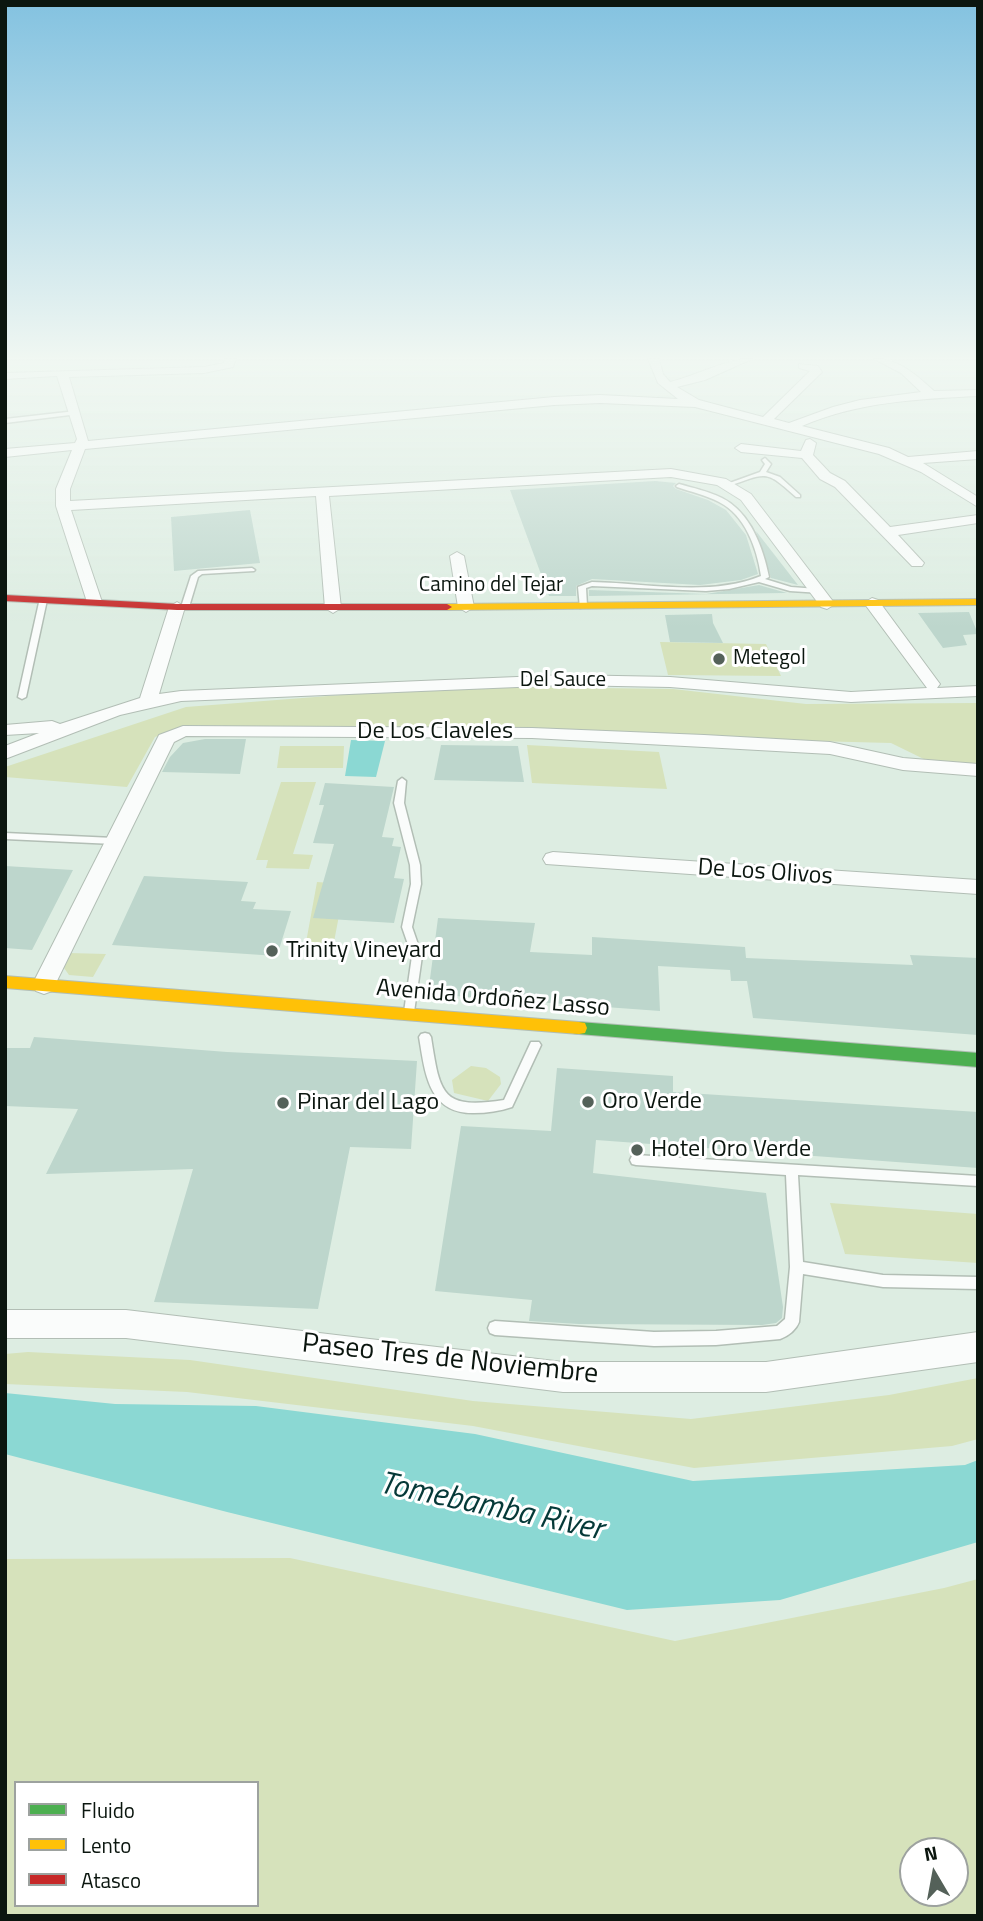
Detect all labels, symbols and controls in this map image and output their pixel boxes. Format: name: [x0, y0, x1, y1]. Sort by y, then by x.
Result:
street label: Camino del Tejar: [419, 573, 563, 599]
place label: Metegol: [733, 646, 806, 672]
marker: Metegol: [711, 651, 727, 667]
street label: Del Sauce: [520, 668, 606, 694]
street label: De Los Claveles: [357, 718, 513, 746]
street label: De Los Olivos: [697, 854, 833, 892]
place label: Trinity Vineyard: [286, 937, 442, 965]
marker: Trinity Vineyard: [264, 943, 280, 959]
street label: Avenida Ordoñez Lasso: [375, 974, 611, 1024]
place label: Oro Verde: [602, 1088, 702, 1116]
place label: Pinar del Lago: [297, 1089, 439, 1117]
marker: Oro Verde: [580, 1094, 596, 1110]
marker: Pinar del Lago: [275, 1095, 291, 1111]
place label: Hotel Oro Verde: [651, 1136, 811, 1164]
marker: Hotel Oro Verde: [629, 1142, 645, 1158]
street label: Paseo Tres de Noviembre: [300, 1328, 600, 1392]
water label: Tomebamba River: [376, 1466, 606, 1550]
legend: [14, 1781, 259, 1907]
text: Fluido: [81, 1794, 135, 1826]
text: Lento: [81, 1829, 131, 1861]
north arrow: [899, 1837, 969, 1907]
text: N: [922, 1837, 940, 1868]
text: Atasco: [81, 1864, 141, 1896]

